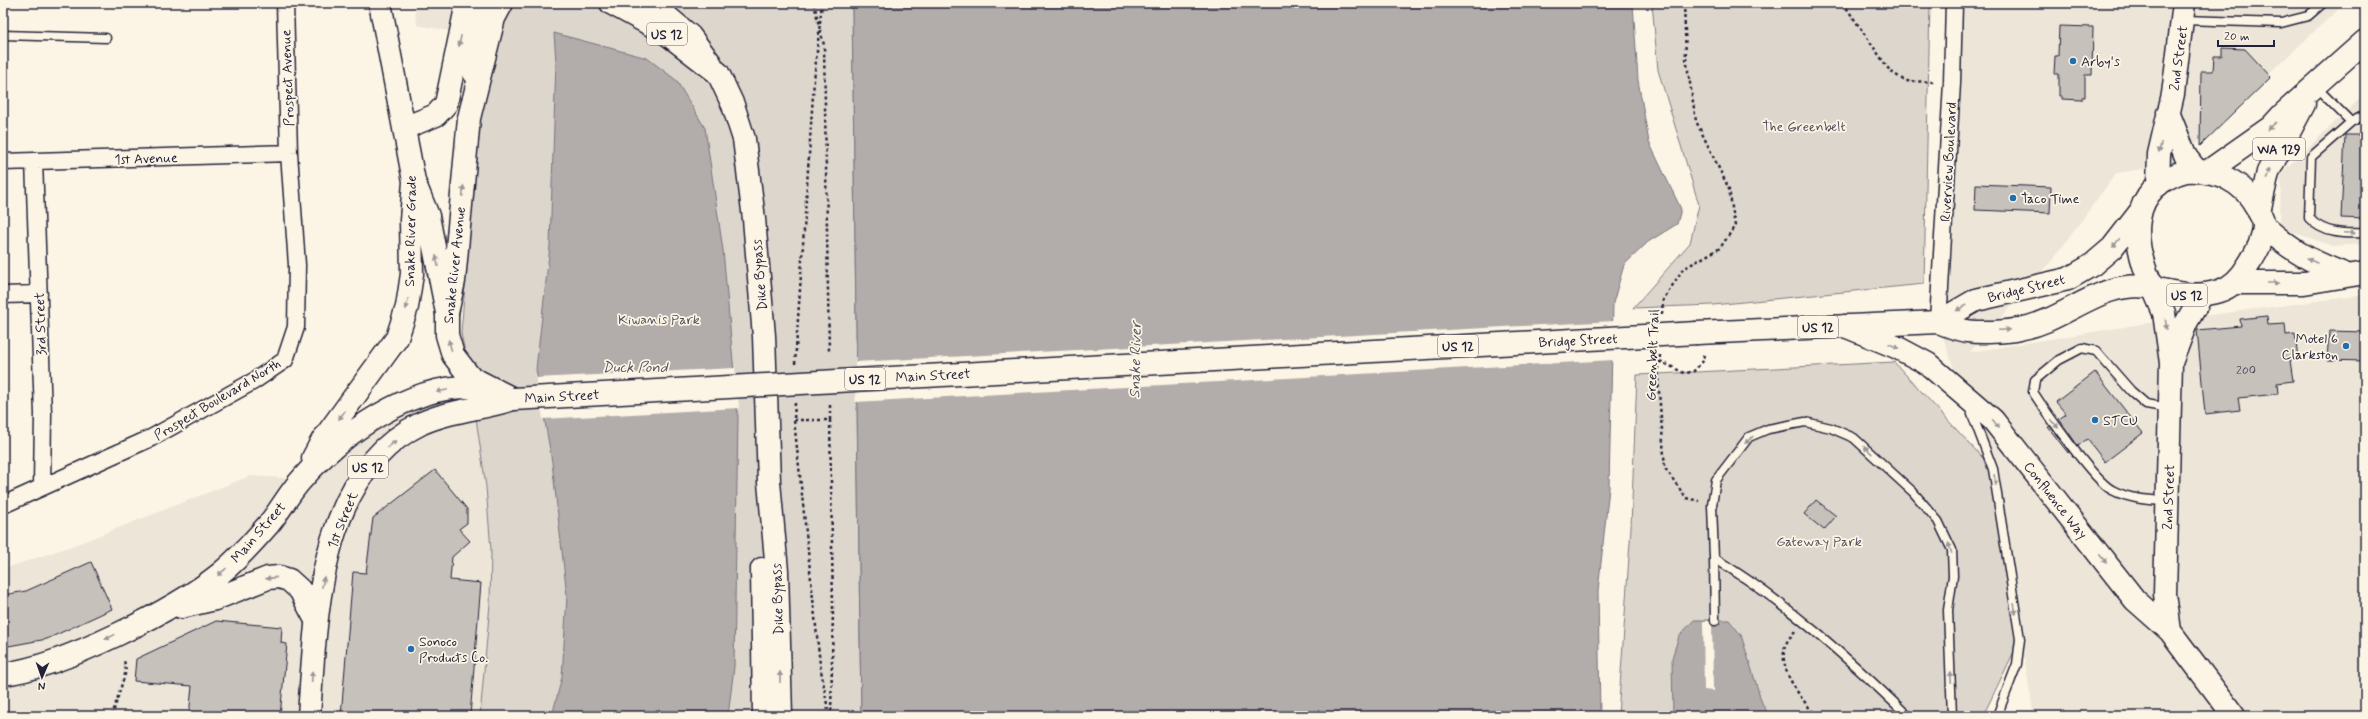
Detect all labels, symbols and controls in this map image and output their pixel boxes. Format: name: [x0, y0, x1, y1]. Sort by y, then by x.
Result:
scale bar: [2218, 22, 2274, 48]
road number: US 12: [647, 23, 687, 45]
street label: 2nd Street: [2166, 24, 2193, 92]
street label: Prospect Avenue: [277, 29, 299, 127]
text: 20 m: [2224, 29, 2250, 45]
one-way arrow: [456, 35, 462, 47]
place label: Arby's: [2081, 53, 2120, 71]
marker: Arby's: [2068, 56, 2078, 66]
street label: Riverview Boulevard: [1937, 102, 1961, 222]
park label: The Greenbelt: [1762, 118, 1846, 136]
one-way arrow: [2267, 121, 2277, 130]
road number: WA 129: [2253, 138, 2305, 160]
one-way arrow: [2157, 142, 2163, 154]
street label: 1st Avenue: [114, 149, 178, 169]
one-way arrow: [2265, 168, 2271, 180]
street label: Snake River Grade: [401, 175, 421, 287]
one-way arrow: [459, 185, 466, 197]
place label: Taco Time: [2021, 190, 2080, 208]
marker: Taco Time: [2008, 193, 2018, 203]
street label: Snake River Avenue: [440, 206, 470, 324]
one-way arrow: [2343, 230, 2356, 236]
one-way arrow: [2112, 237, 2120, 248]
street label: Dike Bypass: [748, 238, 772, 311]
one-way arrow: [433, 254, 439, 267]
one-way arrow: [2307, 258, 2318, 264]
street label: Bridge Street: [1986, 271, 2067, 307]
one-way arrow: [2267, 280, 2280, 286]
road number: US 12: [2167, 284, 2207, 306]
street label: 3rd Street: [31, 291, 51, 356]
one-way arrow: [404, 298, 410, 310]
one-way arrow: [1955, 305, 1967, 312]
street label: Greenbelt Trail: [1642, 309, 1664, 401]
park label: Kiwanis Park: [618, 311, 700, 329]
road number: US 12: [1798, 316, 1838, 338]
one-way arrow: [2163, 318, 2169, 330]
water label: Snake River: [1125, 320, 1147, 398]
one-way arrow: [1998, 327, 2011, 333]
street label: Bridge Street: [1538, 330, 1618, 352]
place label: Motel 6 Clarkston: [2282, 330, 2338, 364]
road number: US 12: [1438, 335, 1478, 357]
one-way arrow: [447, 338, 453, 350]
marker: Motel 6 Clarkston: [2341, 341, 2351, 351]
one-way arrow: [1888, 343, 1899, 349]
street label: Prospect Boulevard North: [151, 355, 284, 445]
water label: Duck Pond: [602, 358, 669, 378]
house number: 200: [2236, 363, 2256, 379]
street label: Main Street: [895, 365, 971, 387]
road number: US 12: [845, 368, 885, 390]
street label: Main Street: [524, 386, 600, 408]
one-way arrow: [436, 388, 448, 394]
one-way arrow: [338, 409, 346, 420]
place label: STCU: [2103, 412, 2138, 430]
marker: STCU: [2090, 415, 2100, 425]
one-way arrow: [2051, 418, 2060, 429]
one-way arrow: [1992, 419, 2001, 430]
one-way arrow: [1744, 435, 1754, 444]
one-way arrow: [386, 439, 397, 448]
one-way arrow: [1863, 446, 1872, 455]
road number: US 12: [348, 456, 388, 478]
street label: Confluence Way: [2019, 458, 2091, 543]
street label: 2nd Street: [2159, 464, 2179, 530]
one-way arrow: [1992, 474, 1998, 486]
street label: 1st Street: [323, 489, 363, 551]
street label: Main Street: [227, 498, 290, 567]
park label: Gateway Park: [1776, 533, 1862, 551]
one-way arrow: [1947, 542, 1953, 554]
one-way arrow: [2098, 554, 2107, 565]
street label: Dike Bypass: [768, 563, 788, 635]
one-way arrow: [217, 567, 227, 576]
one-way arrow: [265, 575, 278, 581]
one-way arrow: [320, 576, 326, 588]
one-way arrow: [2012, 603, 2018, 615]
place label: Sonoco Products Co.: [419, 633, 488, 667]
one-way arrow: [104, 634, 116, 640]
marker: Sonoco Products Co.: [406, 644, 416, 654]
north arrow: [22, 657, 62, 697]
one-way arrow: [777, 670, 783, 683]
one-way arrow: [308, 671, 315, 683]
one-way arrow: [1948, 671, 1955, 683]
text: N: [38, 679, 46, 693]

